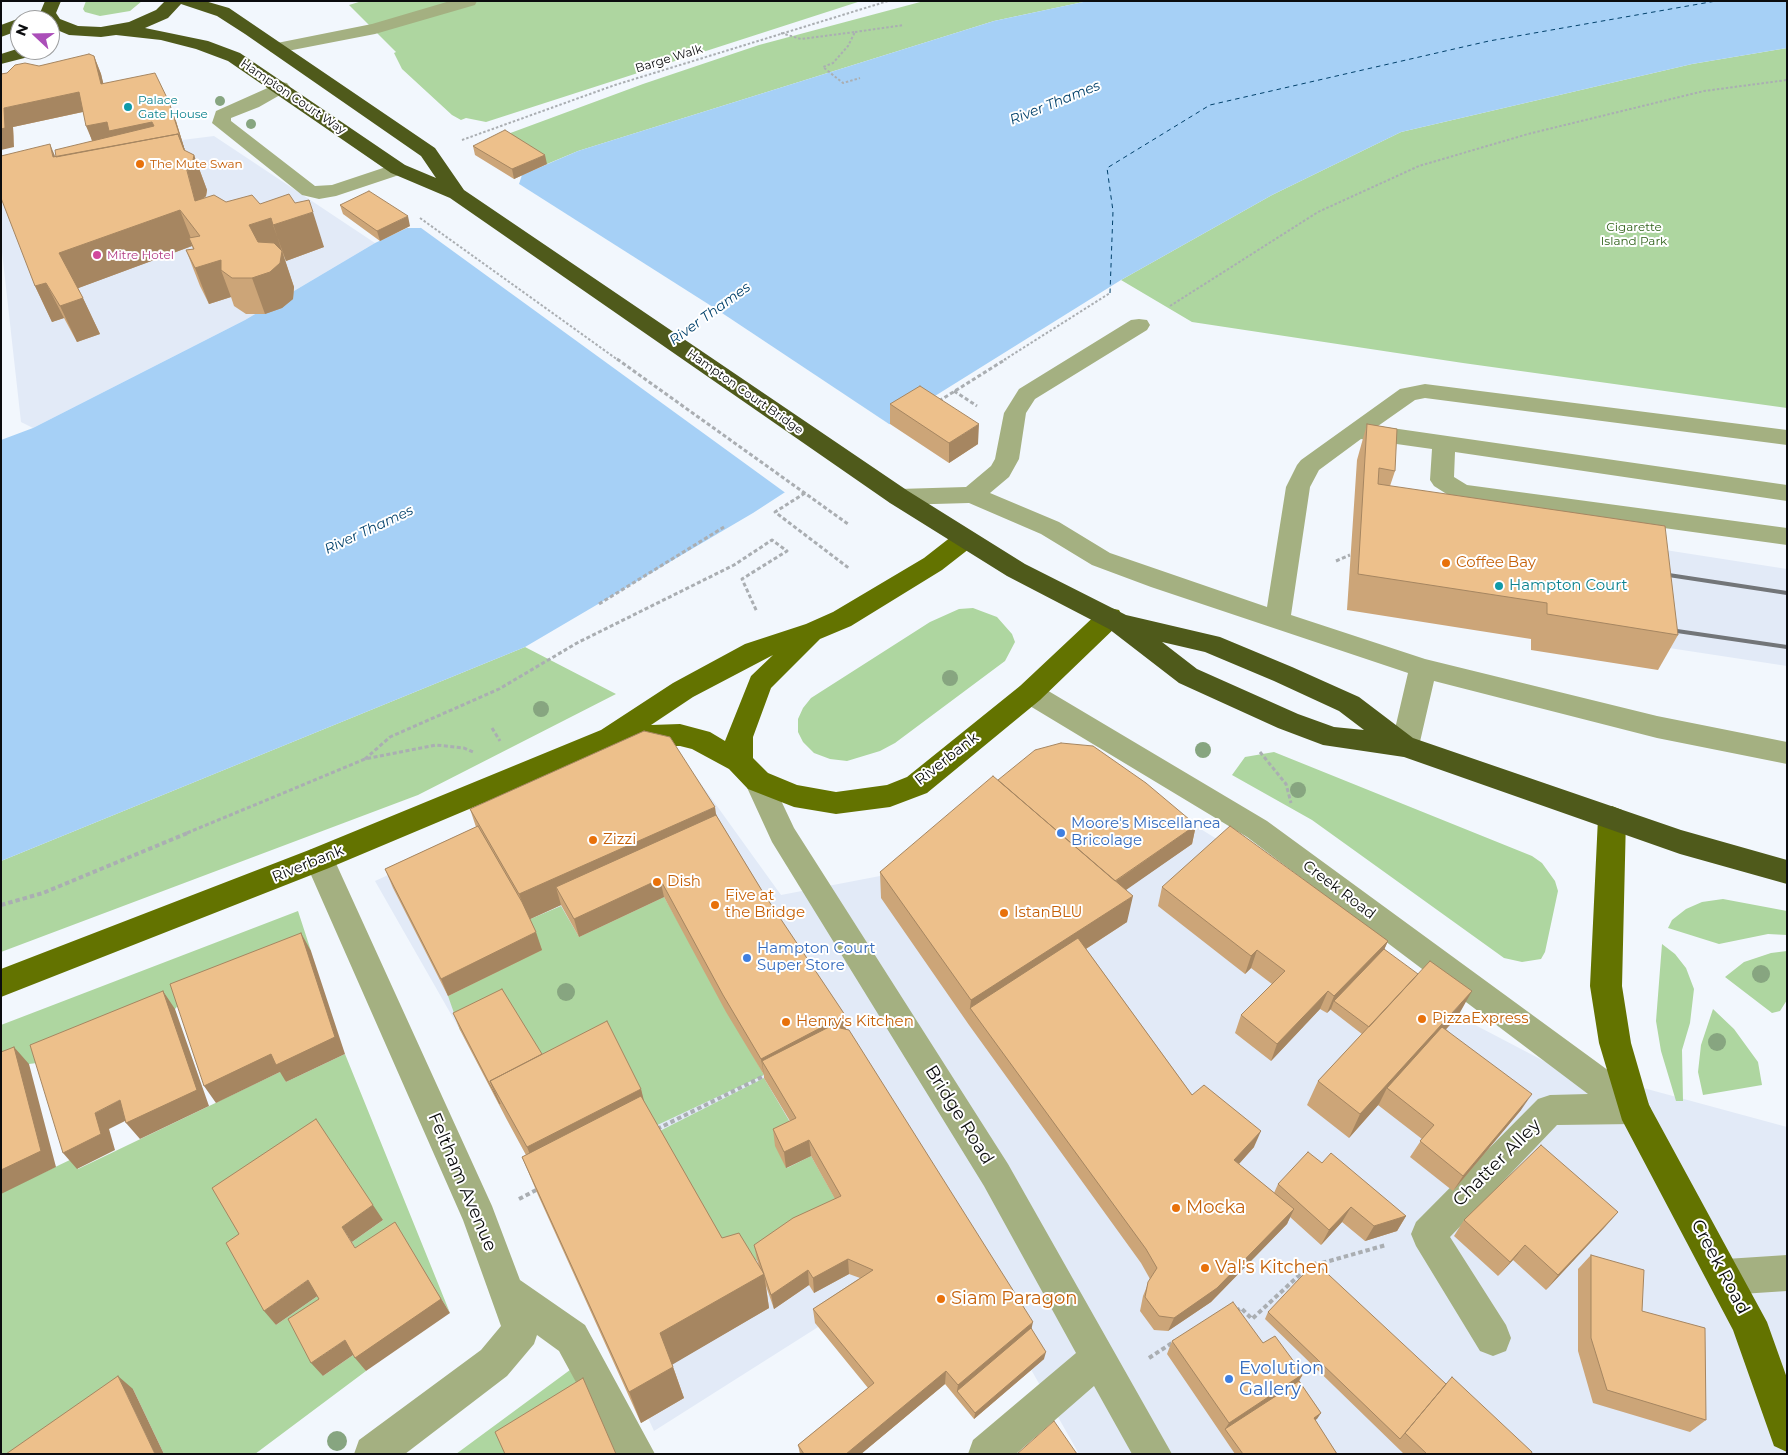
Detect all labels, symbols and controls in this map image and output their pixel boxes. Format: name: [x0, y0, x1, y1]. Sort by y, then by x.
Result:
north arrow: [10, 10, 60, 60]
text: N: [12, 21, 32, 38]
street label: Barge Walk: [634, 42, 704, 76]
street label: Hampton Court Way: [238, 56, 348, 138]
water label: River Thames: [1007, 77, 1103, 129]
place label: Palace Gate House: [138, 93, 208, 121]
marker: Palace Gate House: [122, 101, 134, 113]
place label: The Mute Swan: [150, 157, 243, 171]
marker: The Mute Swan: [134, 158, 146, 170]
park label: Cigarette Island Park: [1601, 220, 1667, 248]
place label: Mitre Hotel: [107, 248, 174, 262]
marker: Mitre Hotel: [91, 249, 103, 261]
water label: River Thames: [666, 279, 754, 349]
street label: Hampton Court Bridge: [684, 346, 806, 438]
water label: River Thames: [322, 502, 416, 558]
place label: Coffee Bay: [1456, 554, 1536, 572]
marker: Coffee Bay: [1440, 557, 1452, 569]
place label: Hampton Court: [1509, 577, 1628, 595]
marker: Hampton Court: [1493, 580, 1505, 592]
street label: Riverbank: [912, 729, 982, 789]
place label: Moore's Miscellanea Bricolage: [1071, 815, 1221, 850]
marker: Moore's Miscellanea Bricolage: [1055, 827, 1067, 839]
place label: Zizzi: [603, 831, 636, 849]
marker: Zizzi: [587, 834, 599, 846]
street label: Riverbank: [269, 841, 347, 887]
street label: Creek Road: [1299, 857, 1379, 923]
place label: Dish: [667, 873, 701, 891]
marker: Dish: [651, 876, 663, 888]
place label: Five at the Bridge: [725, 887, 805, 922]
marker: Five at the Bridge: [709, 899, 721, 911]
place label: IstanBLU: [1014, 904, 1082, 922]
marker: IstanBLU: [998, 907, 1010, 919]
place label: Hampton Court Super Store: [757, 940, 876, 975]
marker: Hampton Court Super Store: [741, 952, 753, 964]
place label: PizzaExpress: [1432, 1010, 1529, 1028]
place label: Henry's Kitchen: [796, 1013, 914, 1031]
marker: PizzaExpress: [1416, 1013, 1428, 1025]
marker: Henry's Kitchen: [780, 1016, 792, 1028]
street label: Bridge Road: [920, 1061, 998, 1169]
street label: Feltham Avenue: [423, 1109, 501, 1255]
street label: Chatter Alley: [1449, 1115, 1545, 1211]
place label: Mocka: [1186, 1197, 1246, 1219]
marker: Mocka: [1170, 1202, 1182, 1214]
street label: Creek Road: [1686, 1216, 1754, 1318]
place label: Val's Kitchen: [1215, 1257, 1329, 1279]
marker: Val's Kitchen: [1199, 1262, 1211, 1274]
place label: Siam Paragon: [951, 1288, 1078, 1310]
marker: Siam Paragon: [935, 1293, 947, 1305]
place label: Evolution Gallery: [1239, 1358, 1324, 1400]
marker: Evolution Gallery: [1223, 1373, 1235, 1385]

